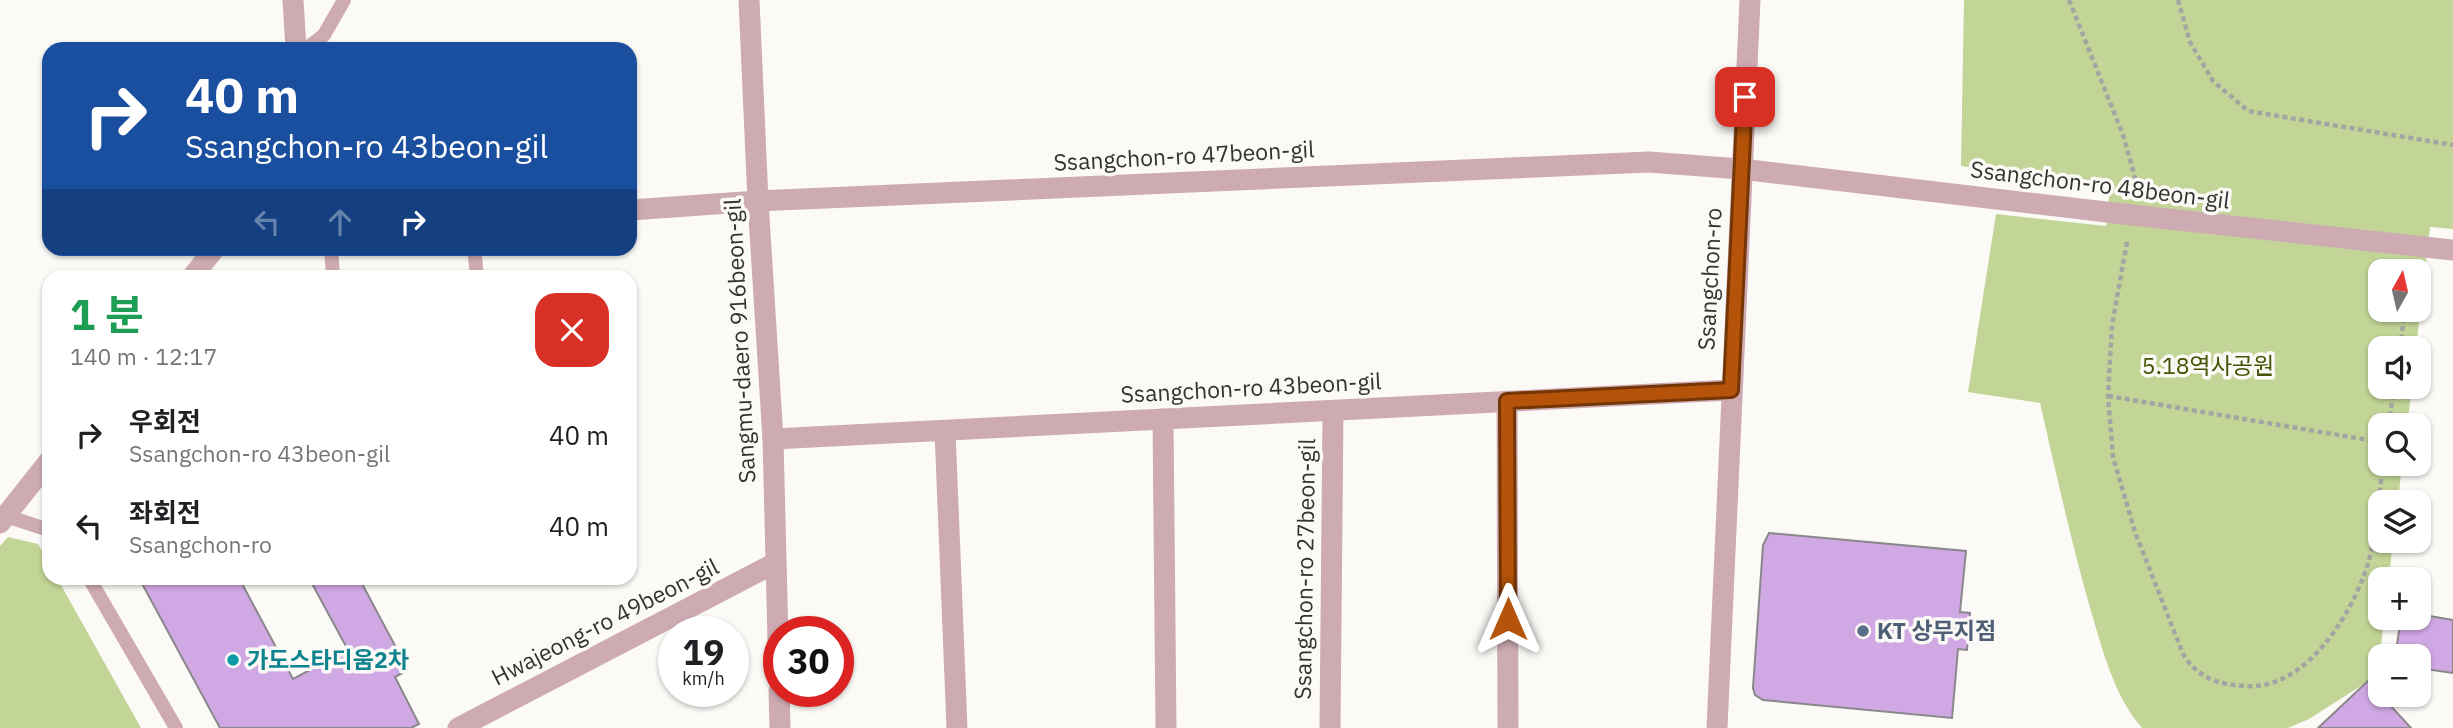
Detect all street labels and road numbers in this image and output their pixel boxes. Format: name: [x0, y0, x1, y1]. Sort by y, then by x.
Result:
street label: Ssangchon-ro 47beon-gil: [1053, 133, 1315, 177]
street label: Ssangchon-ro 48beon-gil: [1969, 153, 2232, 215]
street label: Sangmu-daero 916beon-gil: [717, 198, 761, 484]
street label: Ssangchon-ro: [1690, 207, 1728, 351]
street label: Ssangchon-ro 43beon-gil: [1120, 365, 1382, 409]
street label: Ssangchon-ro 27beon-gil: [1287, 438, 1321, 700]
street label: Hwajeong-ro 49beon-gil: [486, 551, 723, 691]

